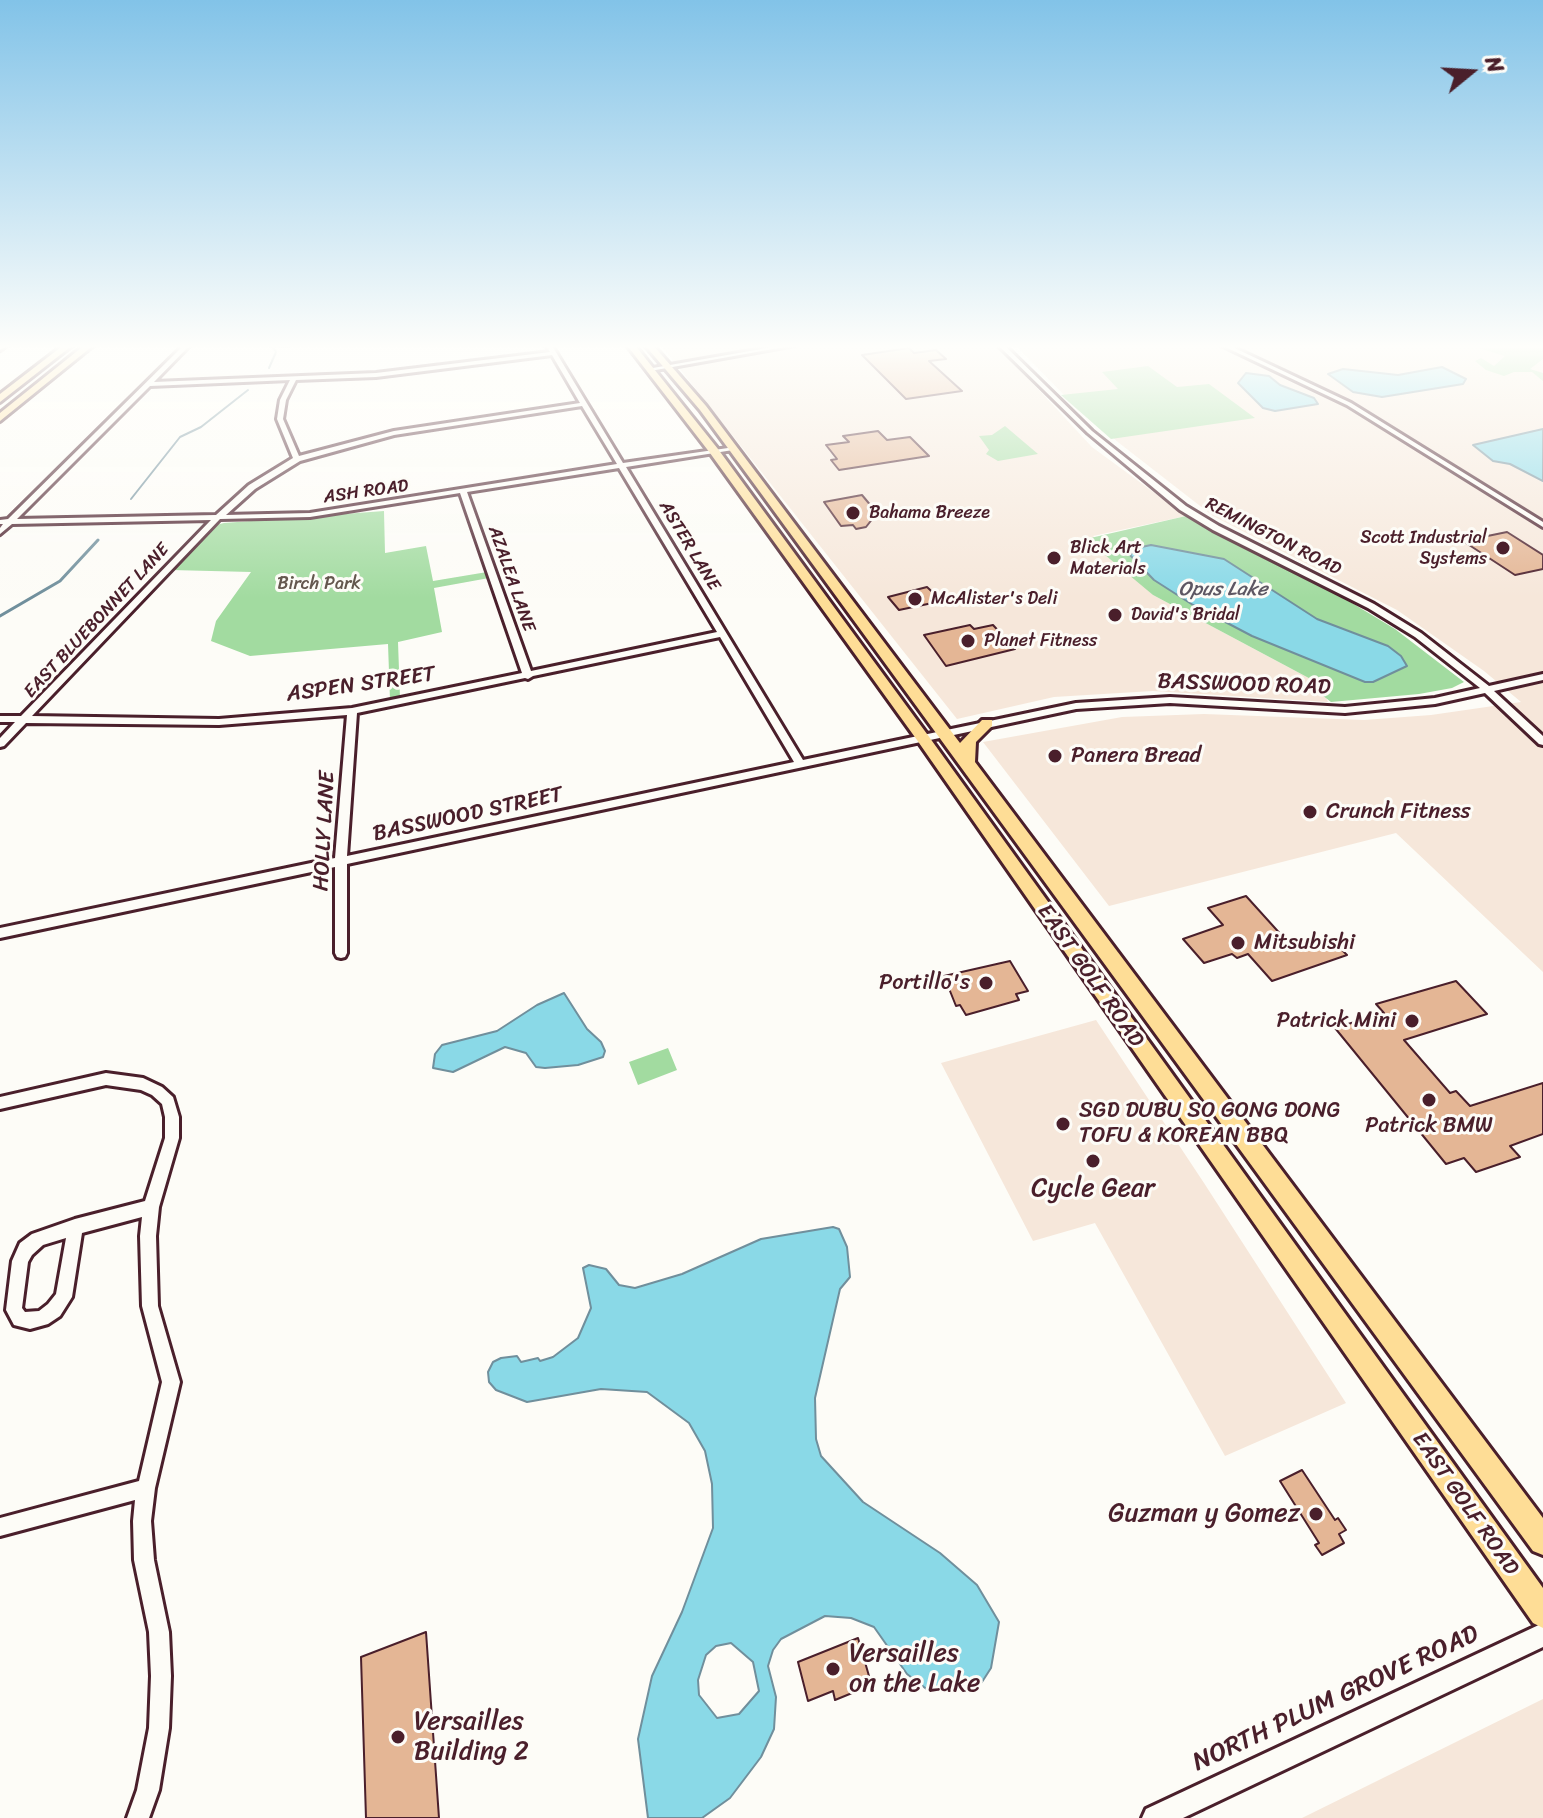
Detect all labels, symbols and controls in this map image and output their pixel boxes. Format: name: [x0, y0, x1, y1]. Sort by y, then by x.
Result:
north arrow: [1431, 32, 1511, 112]
text: N: [1473, 51, 1515, 78]
street label: ASH ROAD: [322, 475, 410, 509]
street label: REMINGTON ROAD: [1202, 493, 1344, 581]
street label: ASTER LANE: [654, 497, 724, 595]
place label: Bahama Breeze: [869, 502, 990, 524]
marker: Bahama Breeze: [844, 504, 862, 522]
street label: AZALEA LANE: [483, 523, 539, 635]
place label: Scott Industrial Systems: [1360, 527, 1487, 570]
place label: Blick Art Materials: [1070, 537, 1146, 580]
street label: EAST BLUEBONNET LANE: [20, 539, 174, 703]
marker: Scott Industrial Systems: [1494, 539, 1512, 557]
marker: Blick Art Materials: [1045, 549, 1063, 567]
park label: Birch Park: [277, 573, 361, 595]
water label: Opus Lake: [1179, 578, 1267, 602]
place label: McAlister's Deli: [931, 588, 1057, 610]
marker: McAlister's Deli: [906, 590, 924, 608]
place label: David's Bridal: [1131, 604, 1240, 626]
marker: David's Bridal: [1106, 606, 1124, 624]
place label: Planet Fitness: [984, 630, 1097, 652]
marker: Planet Fitness: [959, 632, 977, 650]
street label: ASPEN STREET: [285, 662, 437, 708]
street label: BASSWOOD ROAD: [1157, 669, 1331, 701]
place label: Panera Bread: [1071, 743, 1201, 769]
marker: Panera Bread: [1046, 747, 1064, 765]
street label: HOLLY LANE: [309, 770, 341, 892]
street label: BASSWOOD STREET: [371, 782, 565, 848]
place label: Crunch Fitness: [1326, 799, 1471, 825]
marker: Crunch Fitness: [1301, 803, 1319, 821]
street label: EAST GOLF ROAD: [1031, 899, 1149, 1053]
place label: Mitsubishi: [1254, 930, 1355, 956]
marker: Mitsubishi: [1229, 934, 1247, 952]
place label: Portillo's: [879, 970, 970, 996]
marker: Portillo's: [977, 974, 995, 992]
place label: Patrick Mini: [1277, 1008, 1396, 1034]
marker: Patrick Mini: [1403, 1012, 1421, 1030]
marker: Patrick BMW: [1420, 1091, 1438, 1109]
place label: SGD DUBU SO GONG DONG TOFU & KOREAN BBQ: [1079, 1098, 1341, 1150]
place label: Patrick BMW: [1365, 1113, 1493, 1139]
marker: SGD DUBU SO GONG DONG TOFU & KOREAN BBQ: [1054, 1115, 1072, 1133]
marker: Cycle Gear: [1084, 1152, 1102, 1170]
place label: Cycle Gear: [1031, 1173, 1155, 1205]
street label: EAST GOLF ROAD: [1406, 1427, 1524, 1581]
place label: Guzman y Gomez: [1108, 1498, 1300, 1530]
marker: Guzman y Gomez: [1307, 1505, 1325, 1523]
street label: NORTH PLUM GROVE ROAD: [1188, 1619, 1484, 1779]
place label: Versailles on the Lake: [849, 1638, 980, 1700]
marker: Versailles on the Lake: [824, 1660, 842, 1678]
place label: Versailles Building 2: [414, 1706, 529, 1768]
marker: Versailles Building 2: [389, 1728, 407, 1746]

